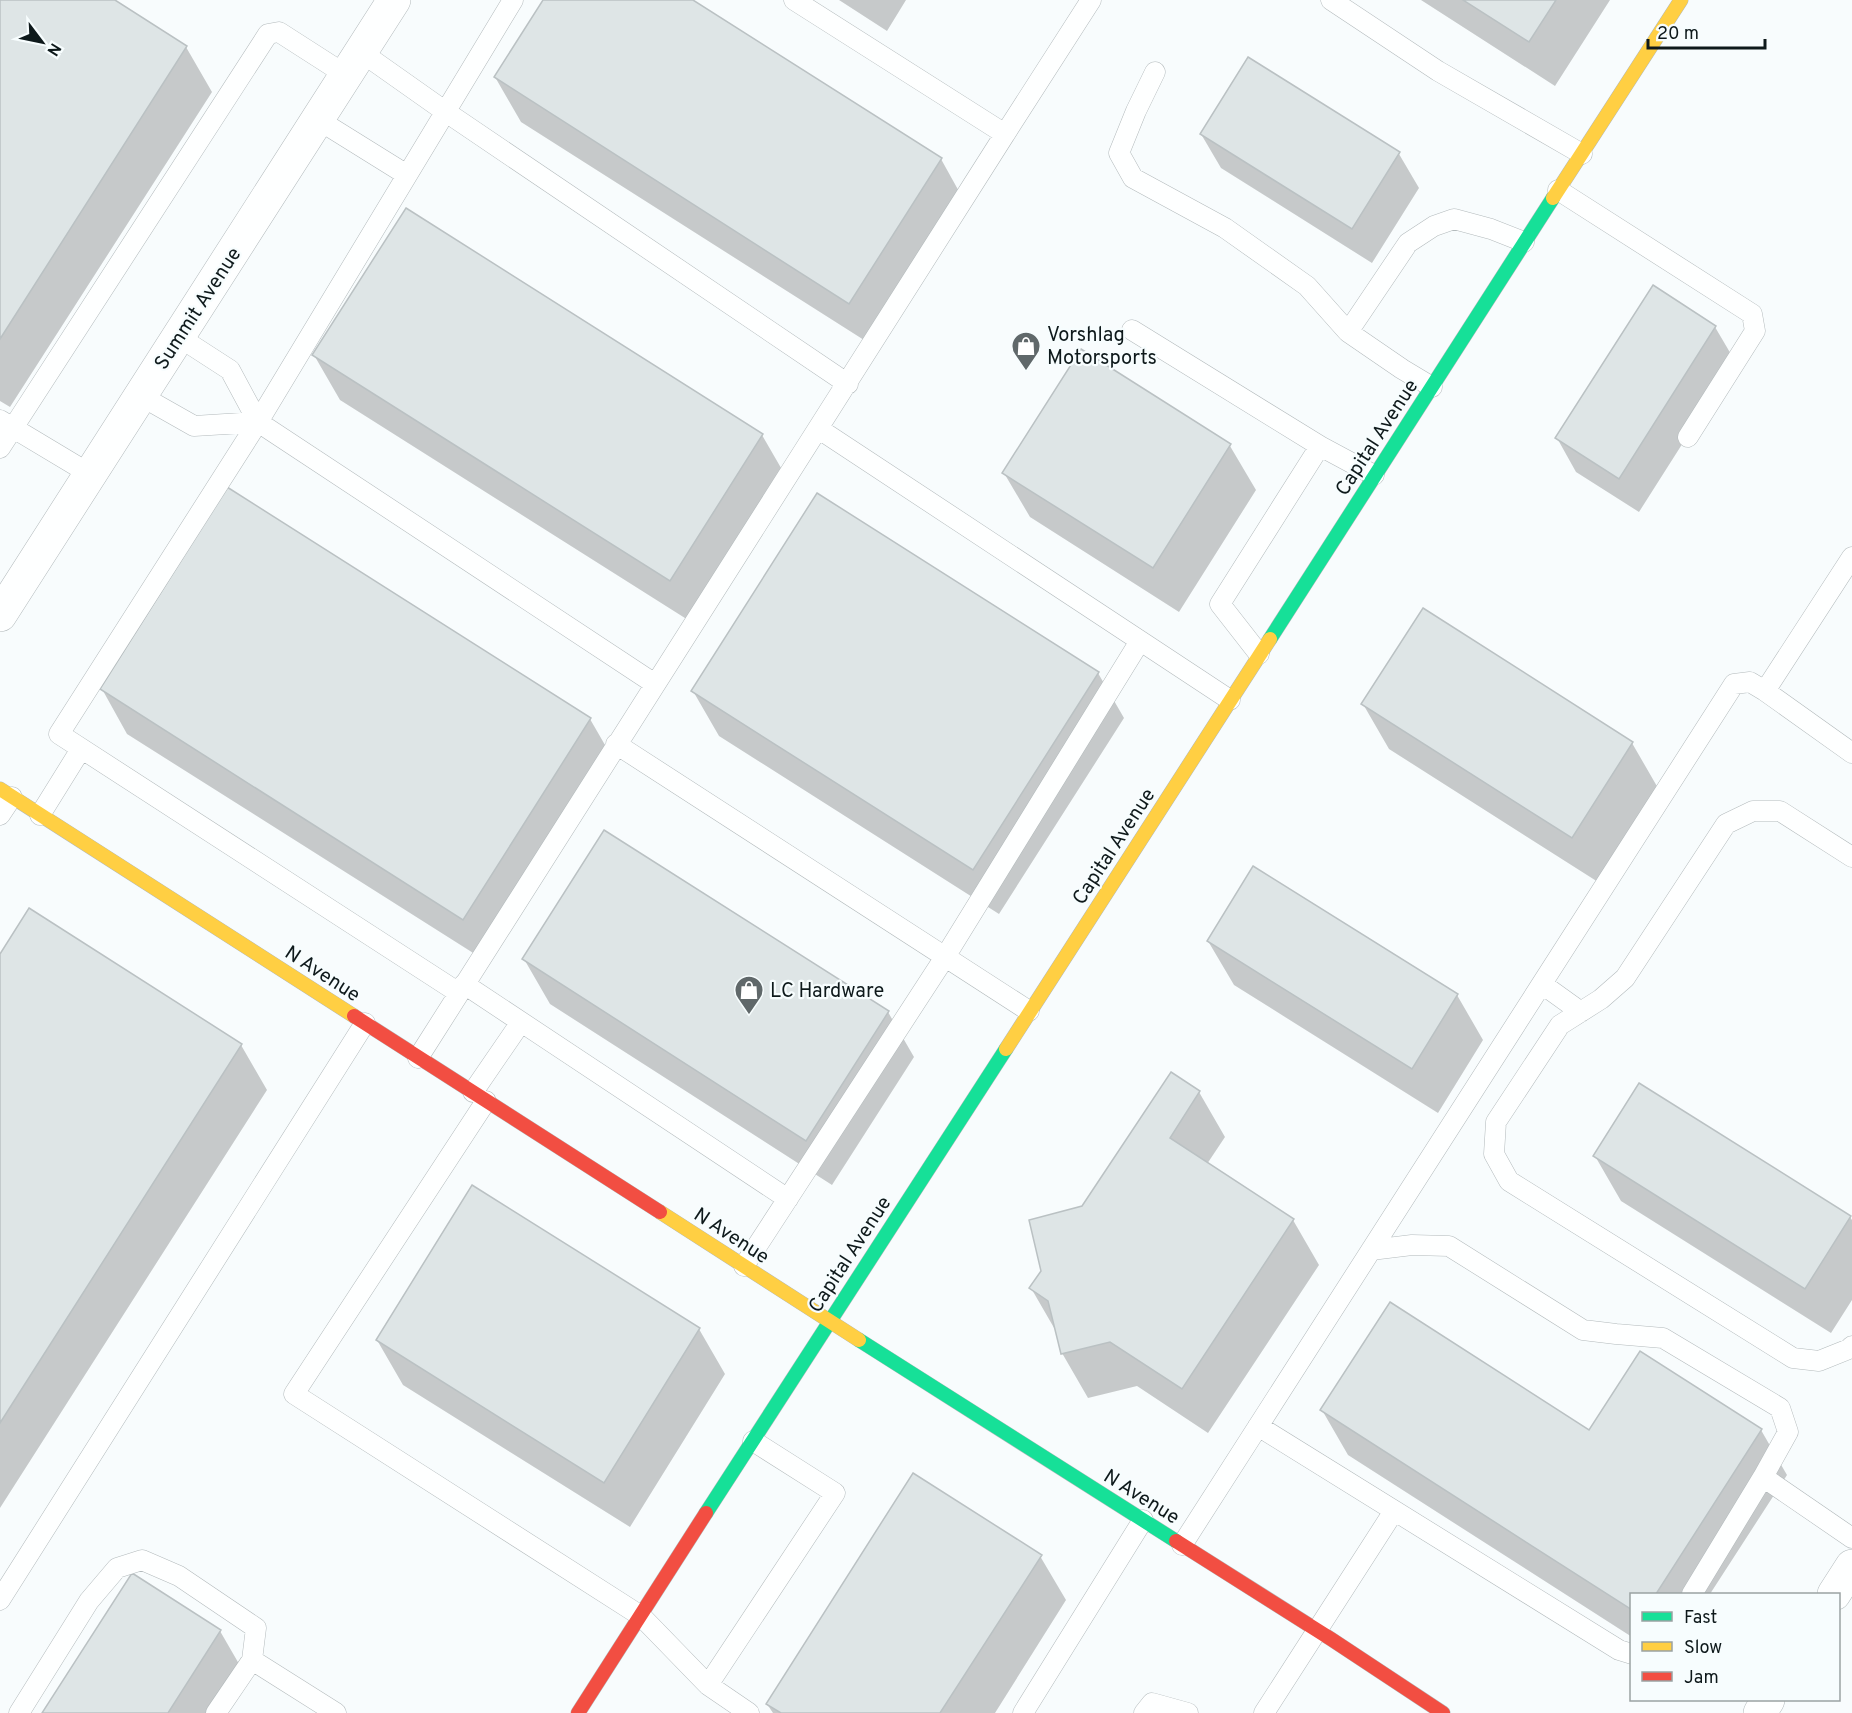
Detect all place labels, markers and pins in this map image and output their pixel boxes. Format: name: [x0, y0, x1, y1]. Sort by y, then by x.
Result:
place label: Vorshlag Motorsports: [1047, 323, 1157, 372]
shop icon: Vorshlag Motorsports: [1010, 330, 1042, 372]
shop icon: LC Hardware: [733, 974, 765, 1016]
place label: LC Hardware: [770, 979, 884, 1005]

